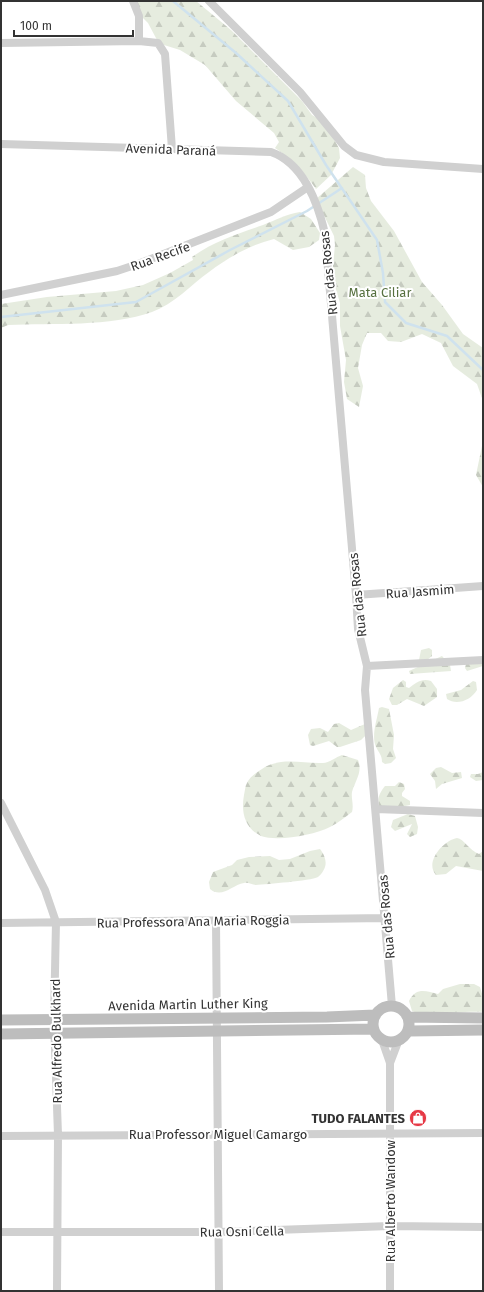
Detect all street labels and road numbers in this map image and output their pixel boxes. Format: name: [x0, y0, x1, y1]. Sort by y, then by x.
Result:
street label: Avenida Paraná: [125, 140, 217, 159]
street label: Rua das Rosas: [317, 230, 340, 316]
street label: Rua Recife: [129, 239, 192, 274]
street label: Rua das Rosas: [346, 552, 369, 638]
street label: Rua Jasmim: [385, 582, 455, 601]
street label: Rua das Rosas: [375, 874, 398, 960]
street label: Rua Professora Ana Maria Roggia: [96, 912, 290, 931]
street label: Rua Alfredo Bulkhard: [48, 978, 65, 1104]
street label: Avenida Martin Luther King: [108, 996, 268, 1013]
street label: Rua Professor Miguel Camargo: [129, 1127, 307, 1142]
street label: Rua Alberto Wandow: [383, 1139, 398, 1262]
street label: Rua Osni Cella: [200, 1223, 284, 1240]

